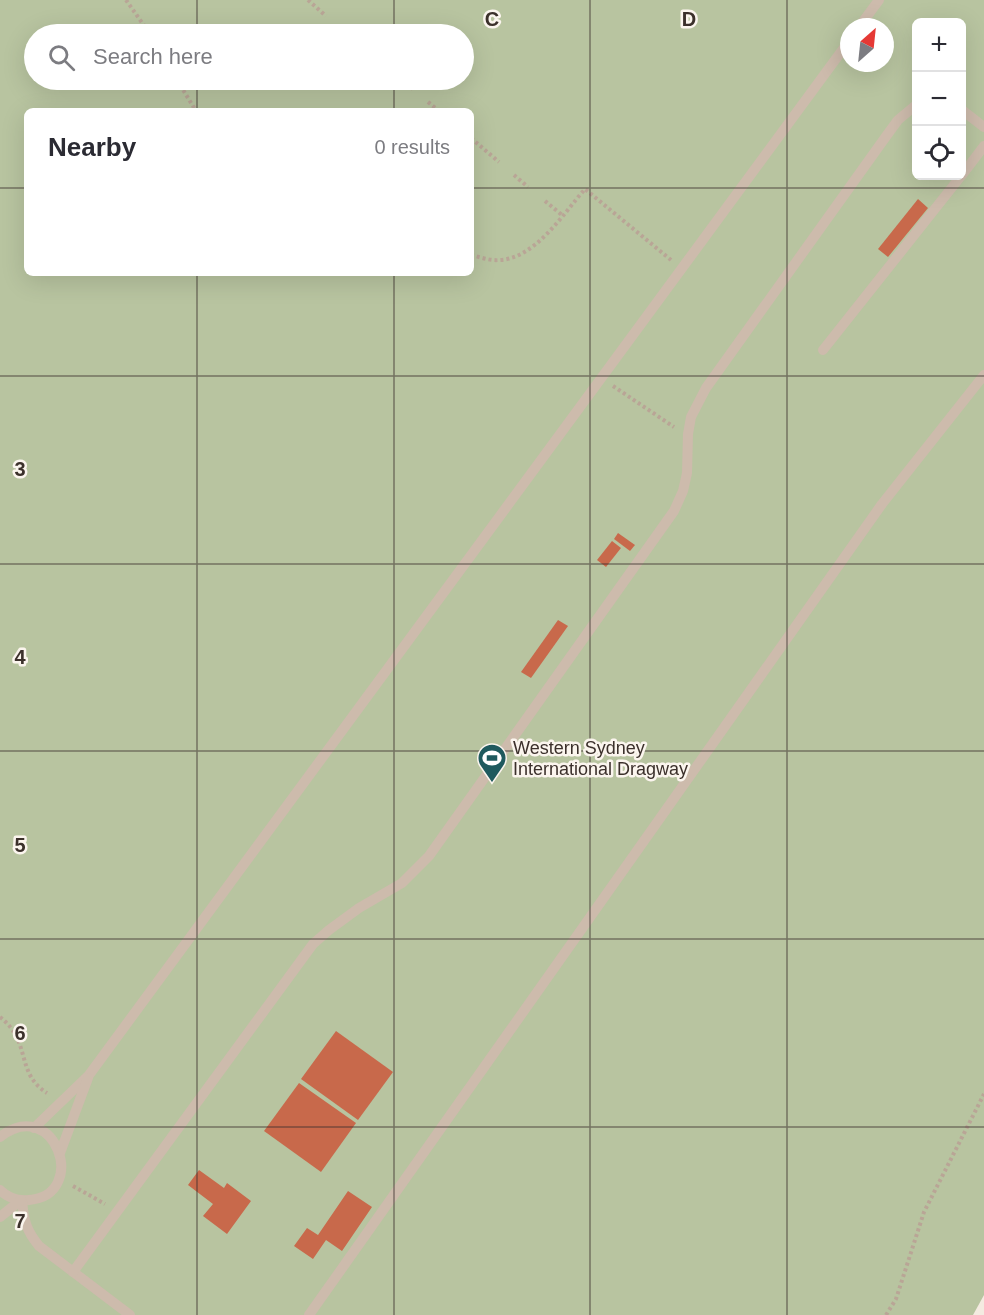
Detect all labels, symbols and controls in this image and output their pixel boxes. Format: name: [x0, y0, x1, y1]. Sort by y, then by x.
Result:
text: C: [485, 8, 499, 30]
text: D: [682, 8, 696, 30]
north arrow: [840, 18, 894, 72]
map controls: [912, 18, 966, 180]
button: +: [912, 18, 966, 72]
search box: [24, 24, 474, 90]
icon: search: [45, 41, 78, 74]
text: Search here: [93, 44, 213, 69]
button: −: [912, 72, 966, 126]
button: locate: [912, 126, 966, 180]
text: Nearby: [48, 132, 136, 162]
text: 0 results: [374, 136, 450, 158]
text: 3: [14, 458, 26, 480]
text: 4: [14, 646, 26, 668]
place label: Western Sydney International Dragway: [513, 738, 688, 779]
sports icon: Western Sydney International Dragway: [476, 742, 508, 784]
text: 5: [14, 834, 26, 856]
text: 6: [14, 1022, 26, 1044]
text: 7: [14, 1210, 26, 1232]

